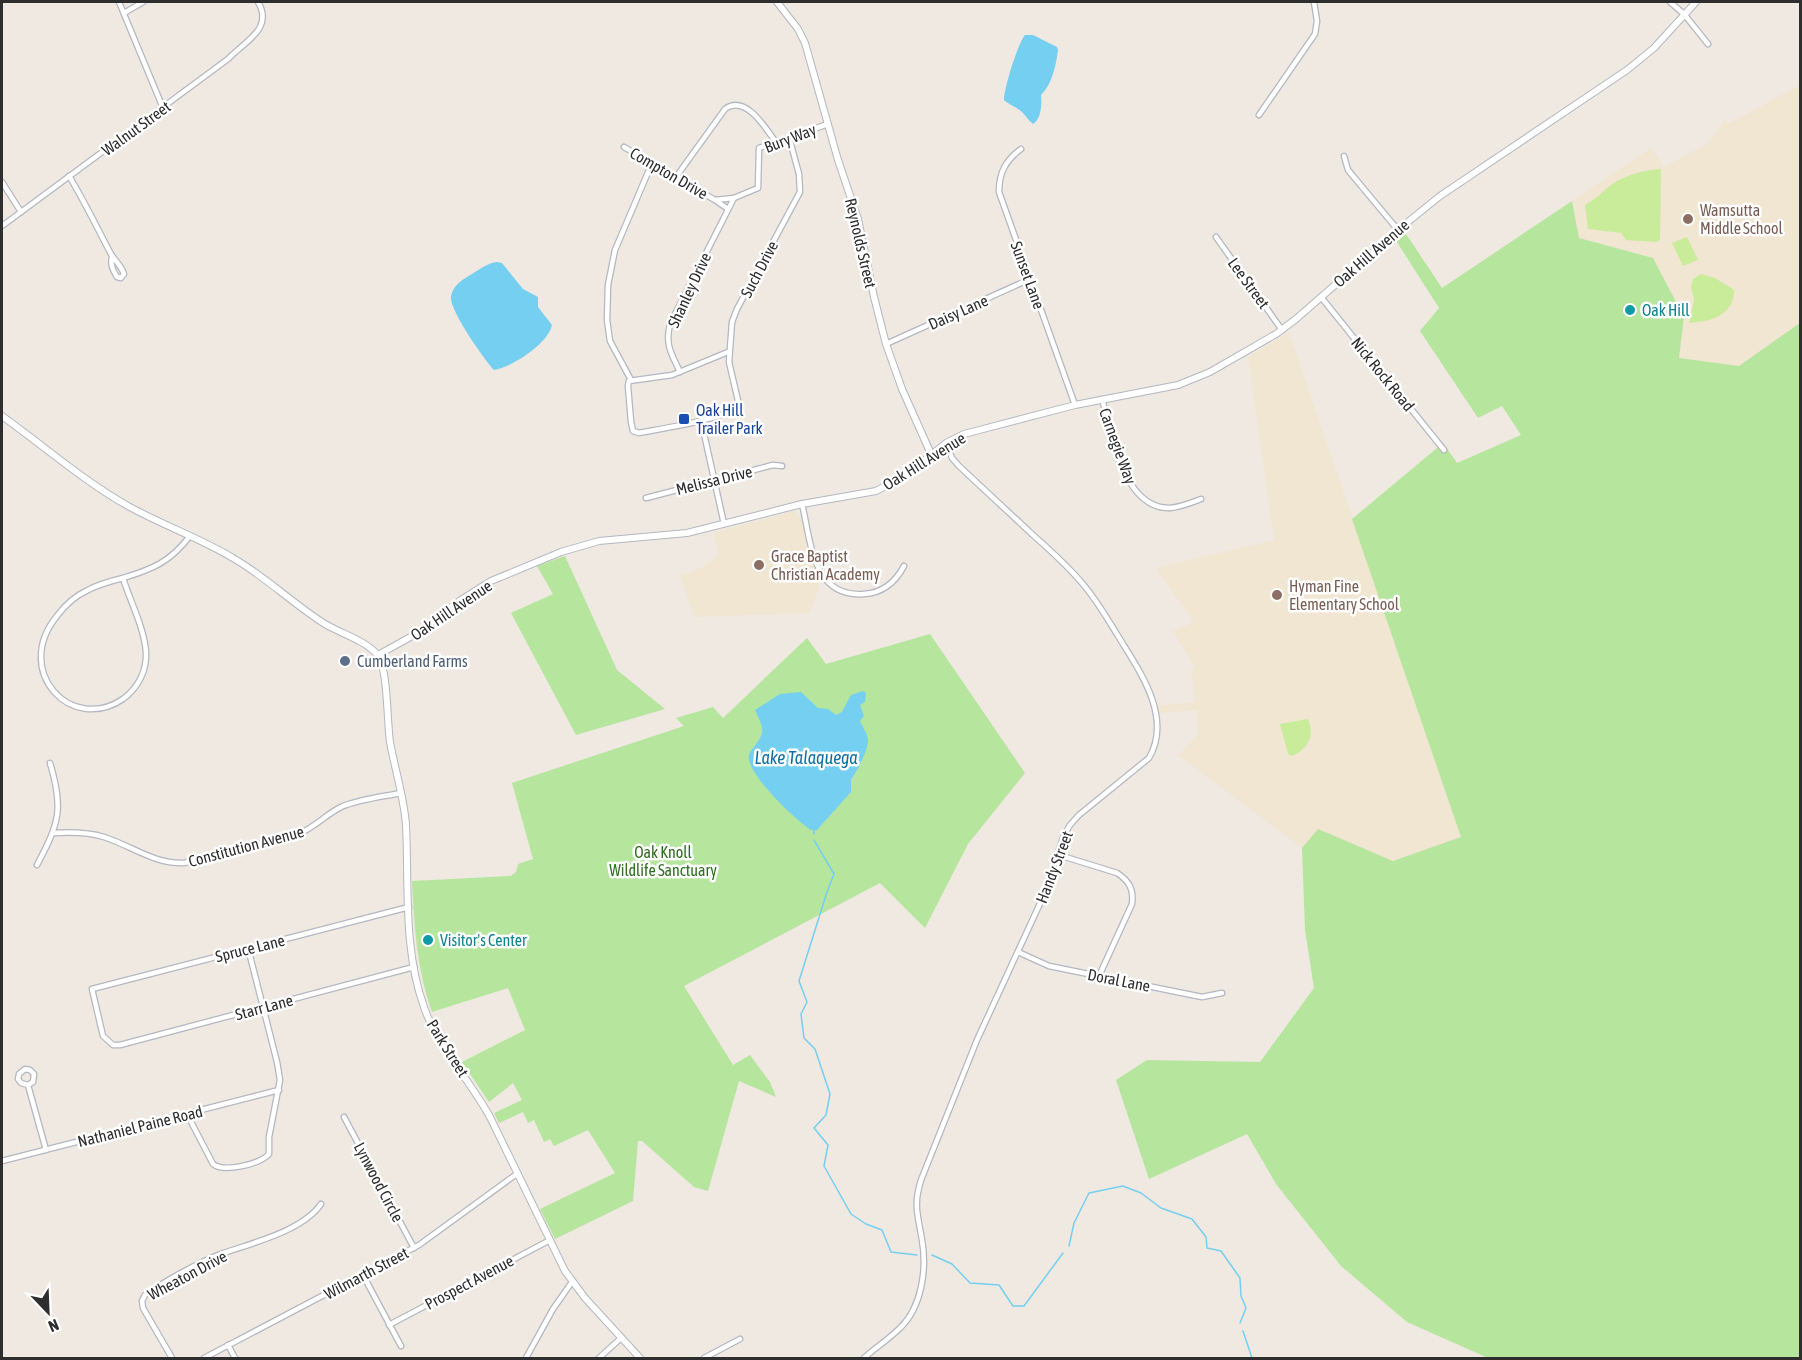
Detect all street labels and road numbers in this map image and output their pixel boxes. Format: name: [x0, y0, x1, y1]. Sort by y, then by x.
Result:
street label: Walnut Street: [98, 97, 174, 159]
street label: Bury Way: [762, 120, 819, 157]
street label: Compton Drive: [626, 144, 711, 203]
street label: Reynolds Street: [841, 196, 880, 290]
street label: Oak Hill Avenue: [1330, 215, 1412, 291]
street label: Such Drive: [737, 238, 781, 300]
street label: Sunset Lane: [1007, 239, 1049, 311]
street label: Shanley Drive: [664, 250, 715, 331]
street label: Lee Street: [1225, 254, 1274, 312]
street label: Daisy Lane: [925, 291, 991, 334]
street label: Nick Rock Road: [1348, 334, 1418, 414]
street label: Carnegie Way: [1095, 406, 1140, 487]
street label: Oak Hill Avenue: [879, 428, 969, 494]
street label: Melissa Drive: [674, 462, 754, 498]
street label: Oak Hill Avenue: [407, 576, 495, 644]
street label: Constitution Avenue: [186, 822, 306, 870]
street label: Handy Street: [1032, 828, 1077, 906]
street label: Spruce Lane: [213, 931, 287, 966]
street label: Doral Lane: [1086, 965, 1152, 995]
street label: Starr Lane: [233, 991, 295, 1023]
street label: Park Street: [423, 1016, 473, 1080]
street label: Nathaniel Paine Road: [76, 1102, 204, 1150]
street label: Lynwood Circle: [350, 1139, 407, 1225]
street label: Wilmarth Street: [321, 1243, 411, 1303]
street label: Wheaton Drive: [144, 1247, 230, 1303]
street label: Prospect Avenue: [422, 1251, 517, 1314]

